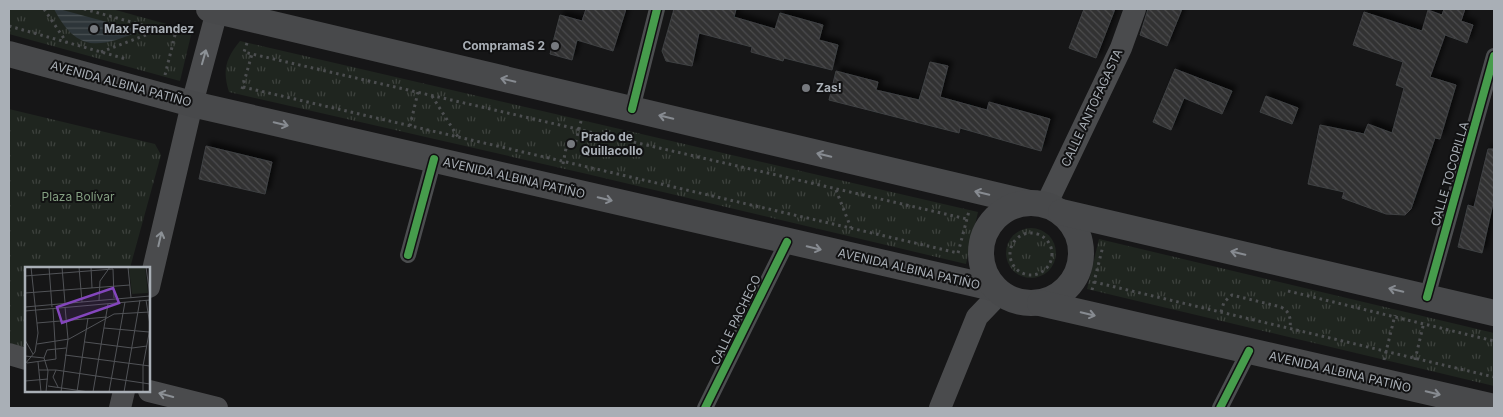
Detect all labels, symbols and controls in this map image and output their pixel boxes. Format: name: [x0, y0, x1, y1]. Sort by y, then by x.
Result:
place label: Max Fernandez: [104, 21, 194, 36]
marker: Max Fernandez: [88, 23, 100, 35]
place label: CompramaS 2: [462, 38, 545, 53]
marker: CompramaS 2: [549, 40, 561, 52]
street label: CALLE ANTOFAGASTA: [1058, 46, 1125, 169]
one-way arrow: [200, 50, 210, 66]
street label: AVENIDA ALBINA PATIÑO: [49, 57, 193, 110]
one-way arrow: [500, 75, 516, 84]
place label: Zas!: [816, 80, 842, 95]
marker: Zas!: [800, 82, 812, 94]
one-way arrow: [658, 112, 674, 121]
one-way arrow: [272, 120, 288, 129]
street label: CALLE TOCOPILLA: [1427, 120, 1472, 228]
place label: Prado de Quillacollo: [581, 129, 643, 158]
marker: Prado de Quillacollo: [565, 138, 577, 150]
one-way arrow: [816, 150, 832, 159]
street label: AVENIDA ALBINA PATIÑO: [442, 154, 587, 201]
one-way arrow: [974, 188, 990, 197]
park label: Plaza Bolívar: [42, 189, 115, 204]
one-way arrow: [596, 195, 612, 204]
one-way arrow: [156, 232, 165, 248]
one-way arrow: [806, 244, 822, 253]
street label: AVENIDA ALBINA PATIÑO: [837, 245, 982, 292]
one-way arrow: [1230, 248, 1246, 257]
inset map: [25, 267, 150, 392]
street label: CALLE PACHECO: [707, 272, 764, 367]
one-way arrow: [1388, 285, 1404, 294]
one-way arrow: [1079, 310, 1095, 319]
street label: AVENIDA ALBINA PATIÑO: [1268, 348, 1413, 395]
one-way arrow: [1424, 389, 1440, 398]
one-way arrow: [158, 390, 174, 399]

